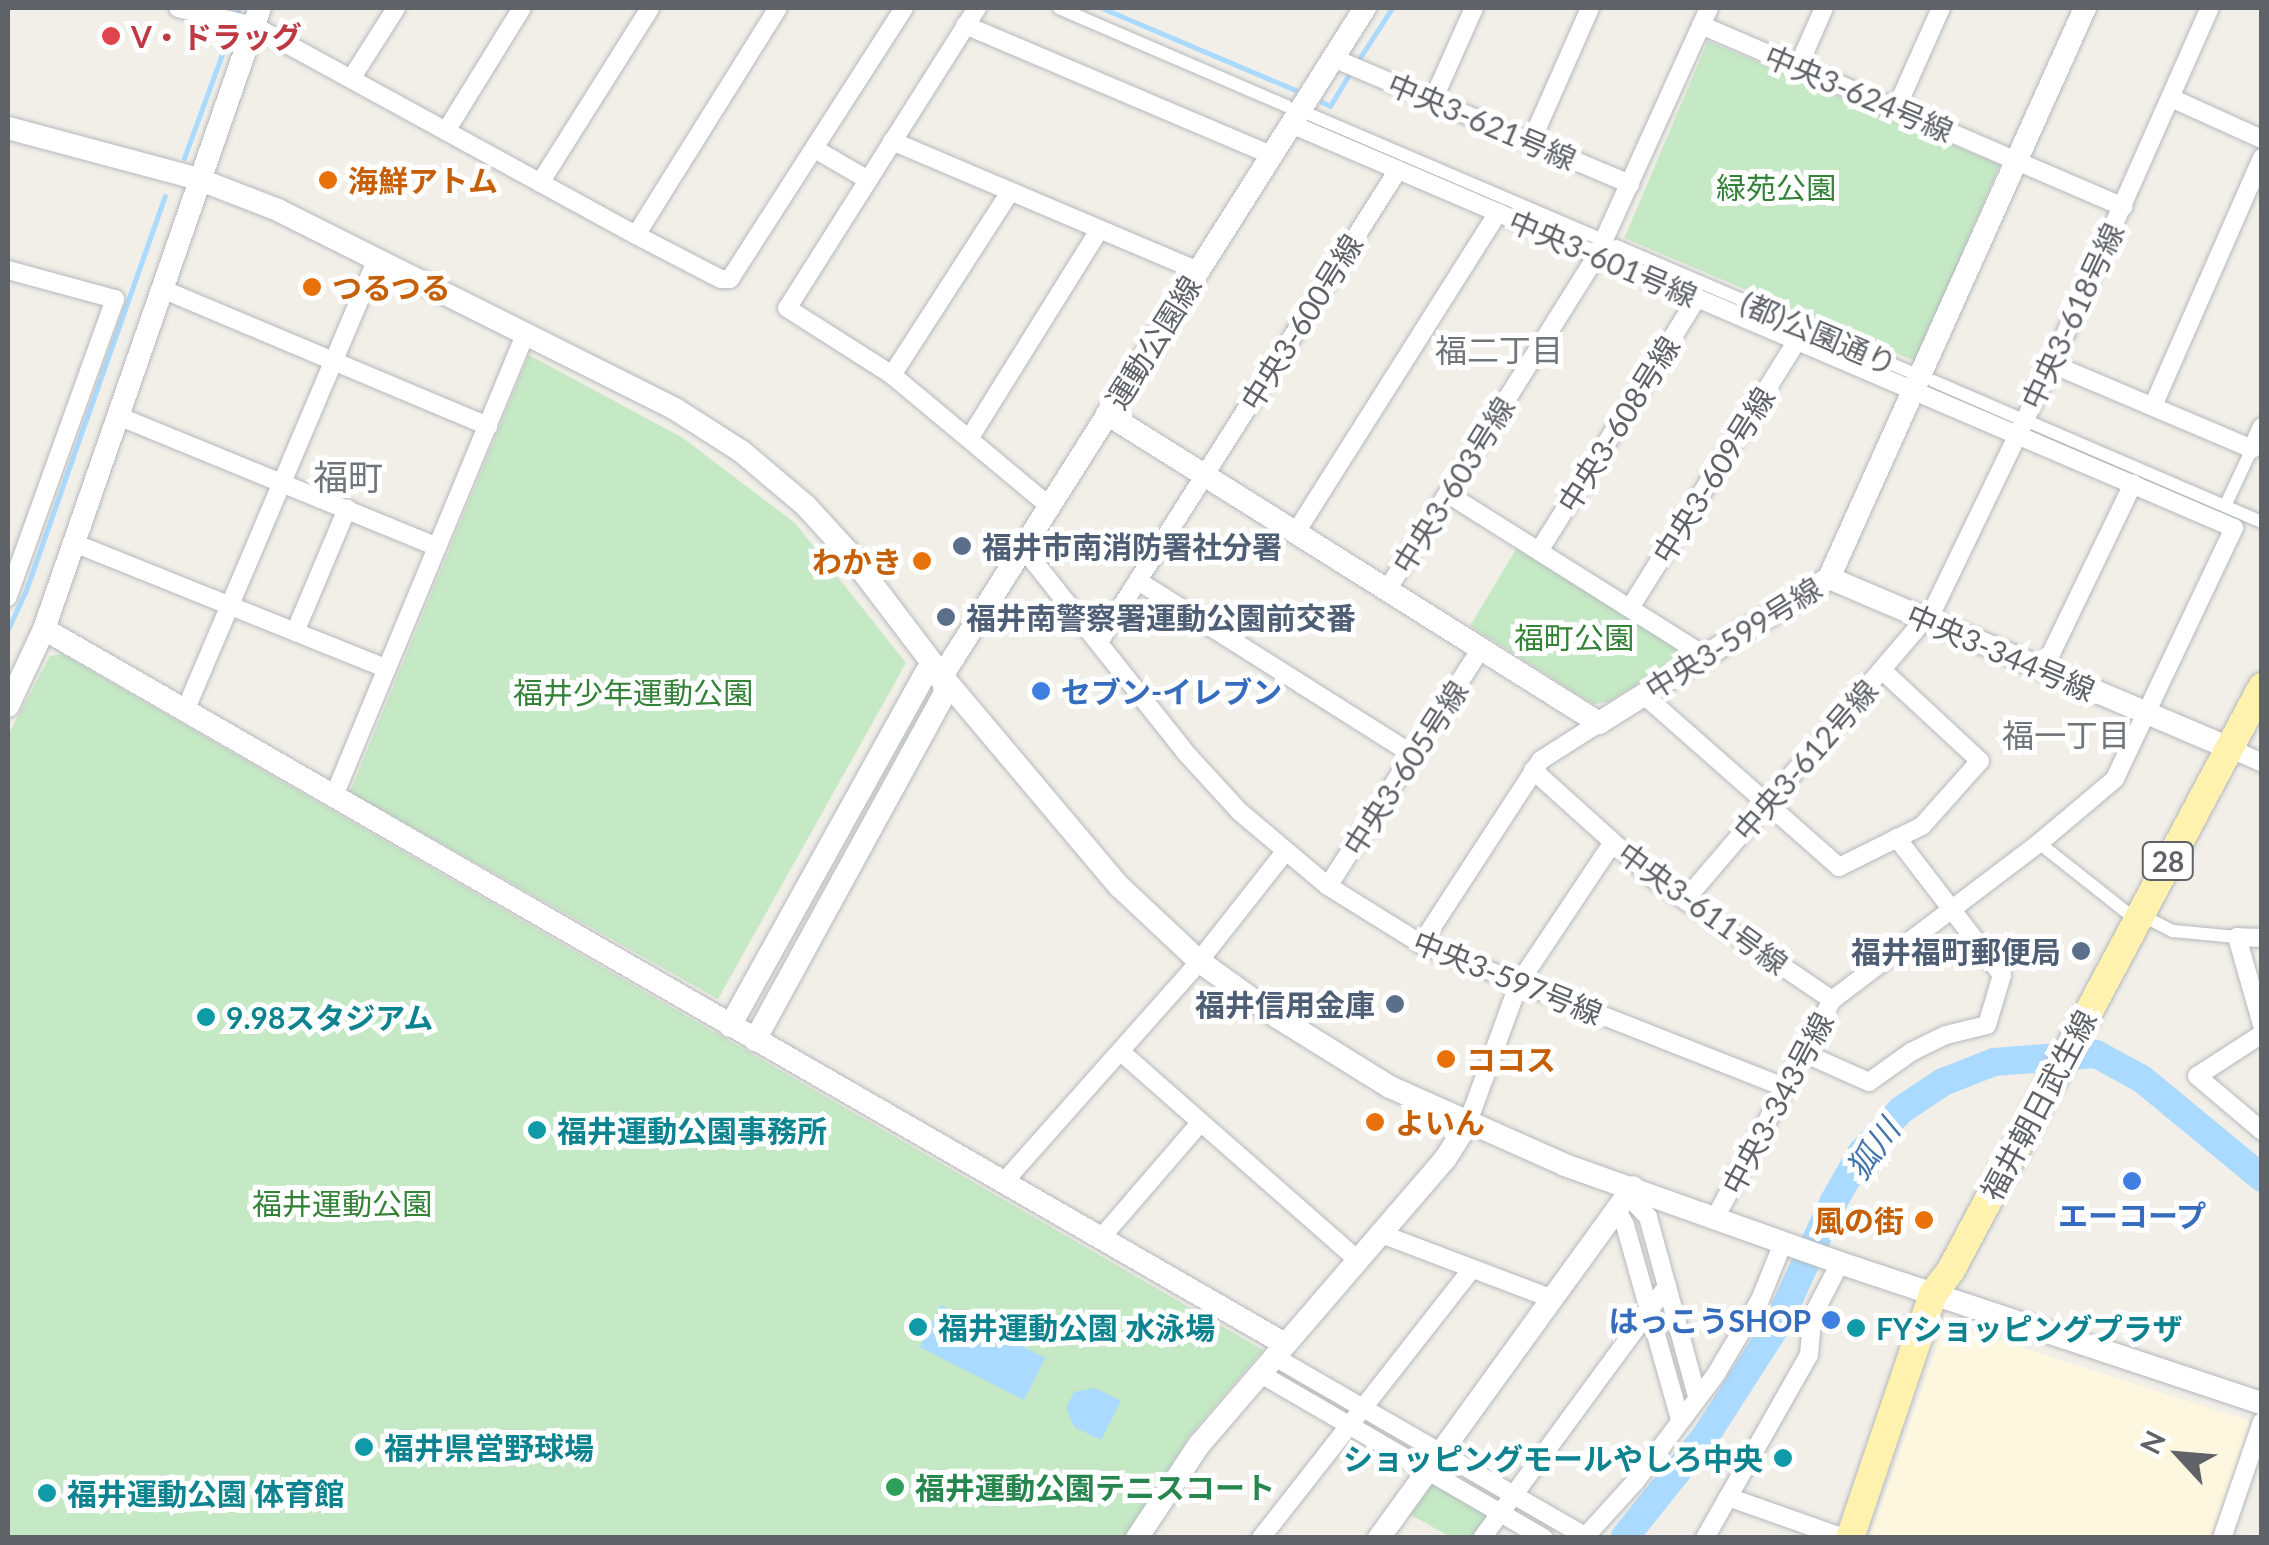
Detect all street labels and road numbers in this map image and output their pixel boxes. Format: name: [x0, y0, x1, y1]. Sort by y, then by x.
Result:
street label: 中央3-624号線: [1760, 37, 1958, 149]
street label: 中央3-621号線: [1383, 65, 1581, 177]
street label: 中央3-601号線: [1504, 202, 1702, 314]
street label: 中央3-618号線: [2013, 217, 2131, 415]
street label: 中央3-600号線: [1233, 227, 1369, 417]
street label: 運動公園線: [1098, 269, 1208, 415]
street label: (都)公園通り: [1736, 284, 1902, 382]
street label: 中央3-608号線: [1550, 329, 1686, 519]
street label: 中央3-609号線: [1645, 380, 1781, 570]
street label: 中央3-603号線: [1385, 390, 1521, 580]
street label: 中央3-599号線: [1638, 570, 1828, 706]
street label: 中央3-344号線: [1902, 596, 2100, 708]
street label: 中央3-612号線: [1726, 672, 1884, 848]
street label: 中央3-605号線: [1335, 674, 1475, 862]
street label: 中央3-611号線: [1611, 834, 1795, 982]
road number: 28: [2140, 838, 2196, 884]
street label: 中央3-597号線: [1408, 923, 1608, 1031]
street label: 福井朝日武生線: [1973, 1004, 2103, 1206]
street label: 中央3-343号線: [1714, 1006, 1840, 1200]

